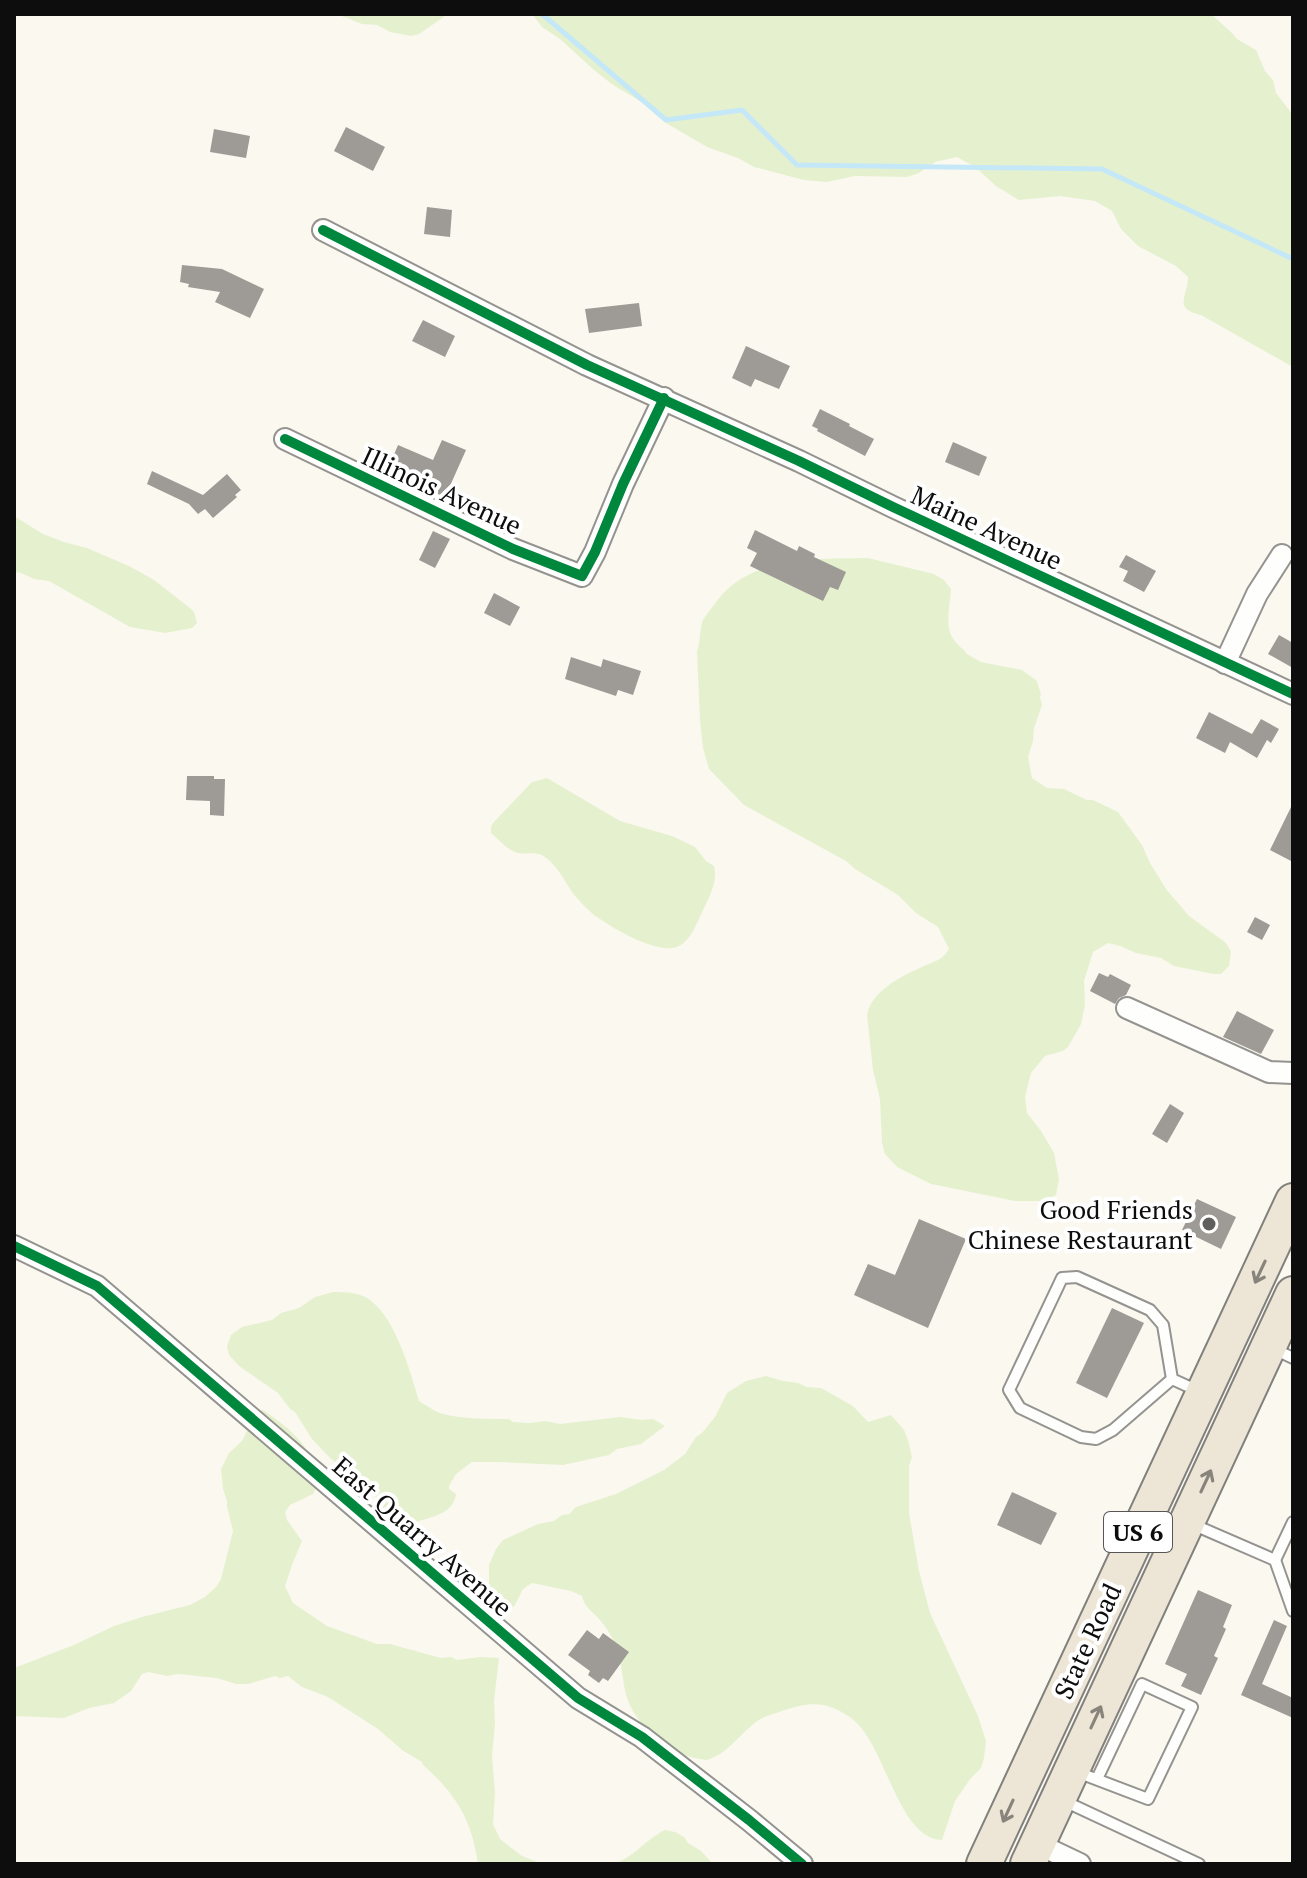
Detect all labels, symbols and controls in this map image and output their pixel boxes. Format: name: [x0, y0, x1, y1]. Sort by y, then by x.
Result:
street label: Illinois Avenue: [357, 438, 527, 542]
street label: Maine Avenue: [906, 477, 1068, 577]
place label: Good Friends Chinese Restaurant: [968, 1192, 1193, 1256]
marker: Good Friends Chinese Restaurant: [1200, 1215, 1218, 1233]
one-way arrow: [1252, 1259, 1267, 1283]
street label: East Quarry Avenue: [326, 1449, 520, 1623]
one-way arrow: [1199, 1470, 1214, 1494]
road number: US 6: [1104, 1512, 1172, 1552]
street label: State Road: [1045, 1578, 1129, 1704]
one-way arrow: [1089, 1705, 1104, 1729]
one-way arrow: [1000, 1799, 1015, 1823]

